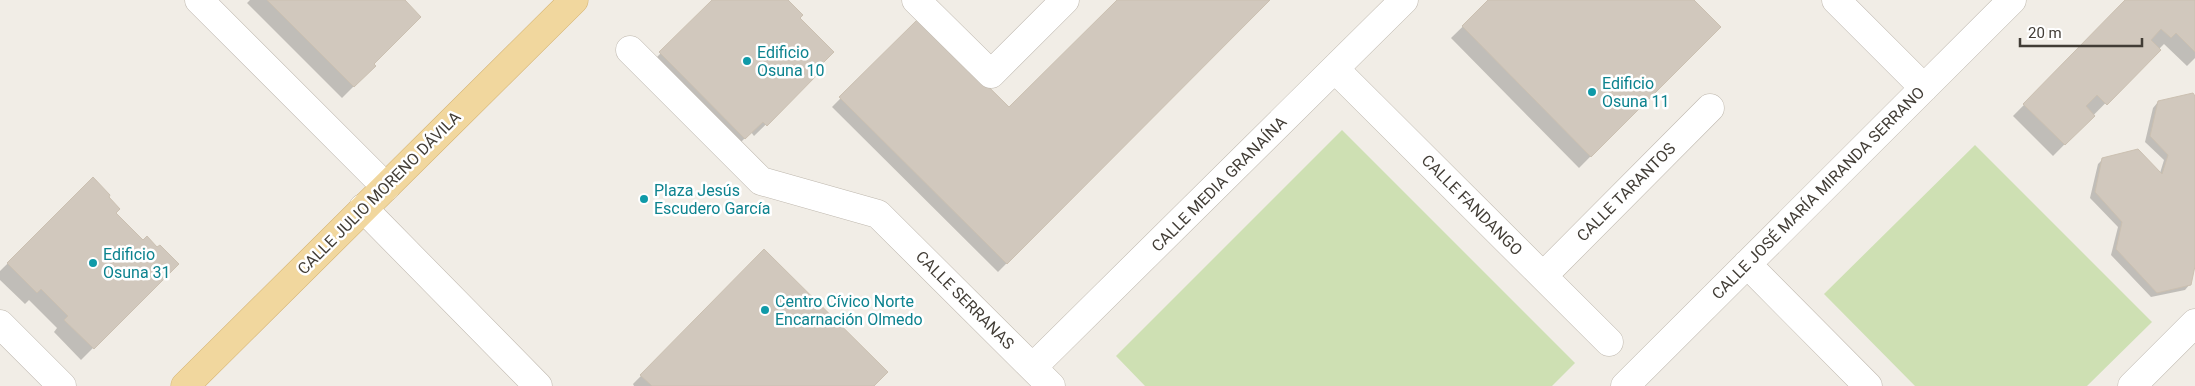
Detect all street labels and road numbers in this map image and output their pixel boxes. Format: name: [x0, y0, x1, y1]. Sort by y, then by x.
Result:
street label: CALLE JOSÉ MARÍA MIRANDA SERRANO: [1708, 83, 1928, 303]
street label: CALLE JULIO MORENO DÁVILA: [294, 107, 465, 278]
street label: CALLE MEDIA GRANAÍNA: [1148, 112, 1291, 255]
street label: CALLE TARANTOS: [1573, 139, 1679, 245]
street label: CALLE FANDANGO: [1418, 151, 1526, 259]
street label: CALLE SERRANAS: [912, 247, 1018, 353]

